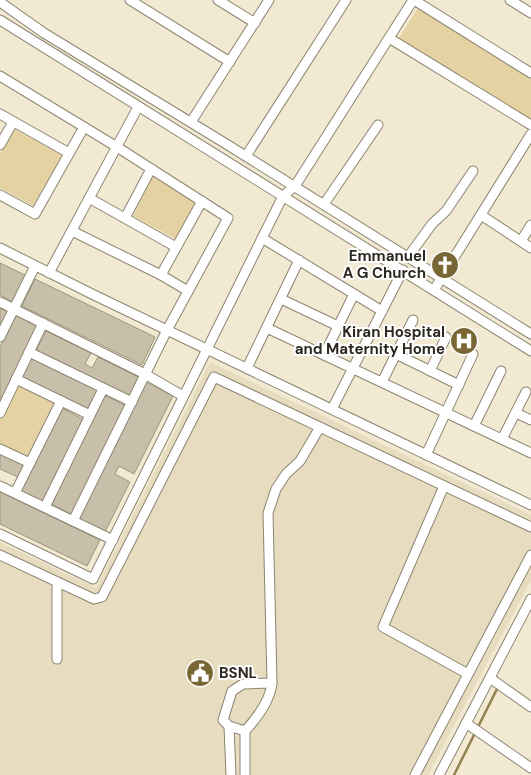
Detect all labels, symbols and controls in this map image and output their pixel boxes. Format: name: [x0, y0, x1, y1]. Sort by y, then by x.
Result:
place label: Emmanuel A G Church: [343, 246, 426, 283]
church icon: Emmanuel A G Church: [430, 250, 460, 280]
place label: Kiran Hospital and Maternity Home: [295, 322, 445, 359]
hospital icon: Kiran Hospital and Maternity Home: [449, 326, 479, 356]
public building icon: BSNL: [185, 658, 215, 688]
place label: BSNL: [219, 663, 257, 683]

